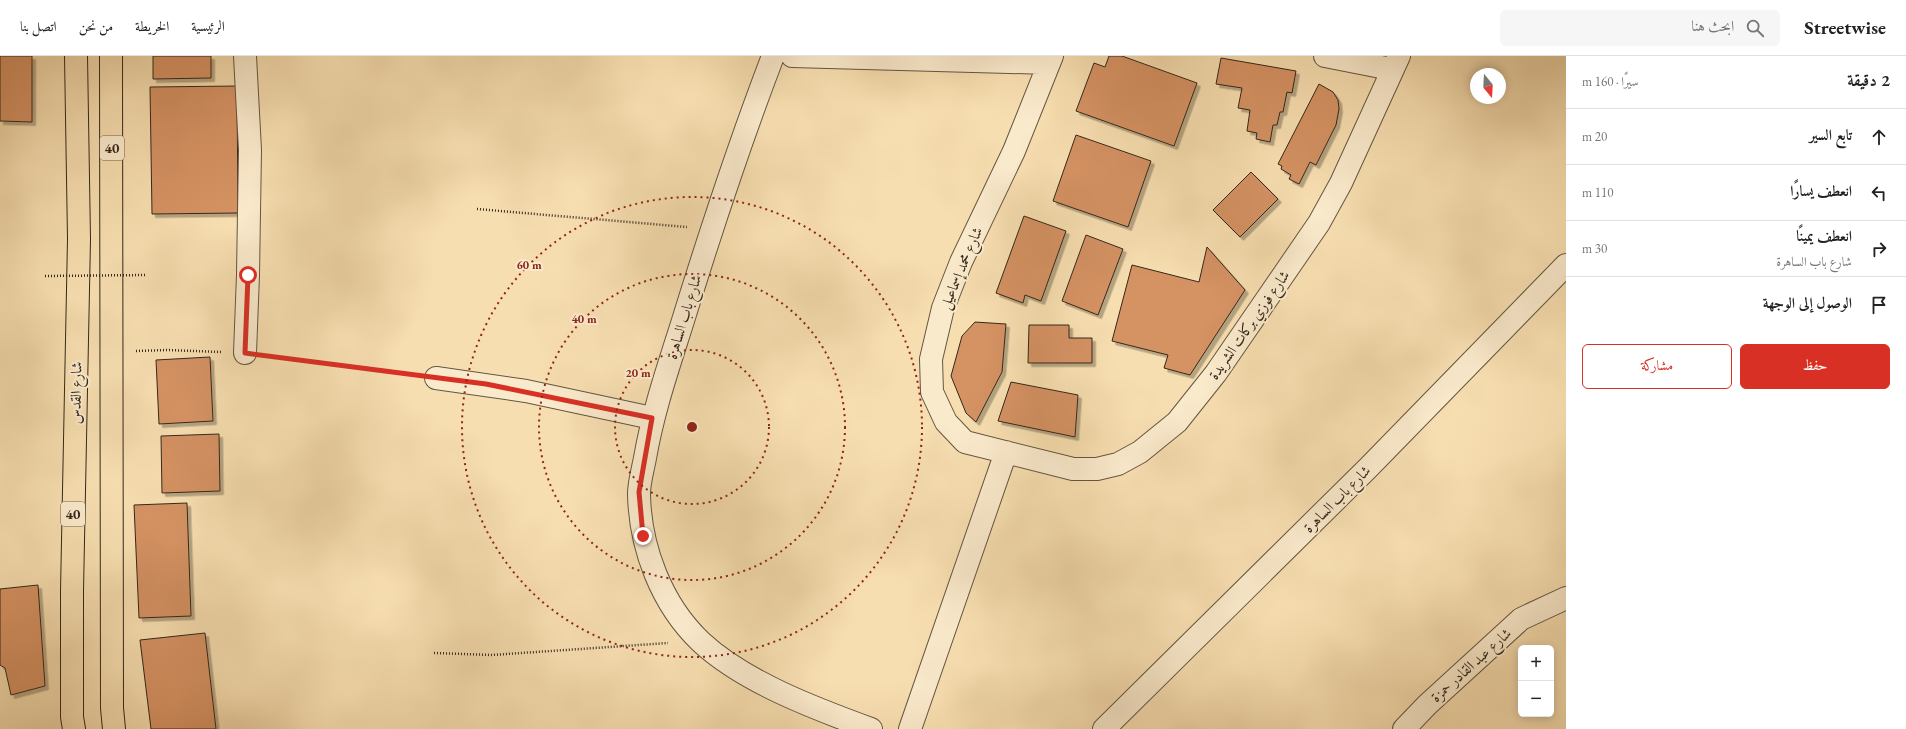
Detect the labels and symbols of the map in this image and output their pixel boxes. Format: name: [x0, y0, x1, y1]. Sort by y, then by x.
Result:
north arrow: [1470, 68, 1506, 104]
road number: 40: [100, 136, 124, 160]
street label: شارع محمد إسماعيل: [935, 224, 990, 313]
text: 60 m: [516, 257, 542, 273]
route start: [239, 266, 257, 284]
street label: شارع فوزي بركات الشريدة: [1204, 266, 1297, 385]
street label: شارع باب الساهرة: [662, 272, 709, 363]
text: 40 m: [571, 311, 597, 327]
street label: شارع القدس: [65, 362, 90, 424]
text: 20 m: [625, 365, 651, 381]
centre of rings: [685, 420, 699, 434]
street label: شارع باب الساهرة: [1299, 461, 1377, 539]
road number: 40: [61, 502, 85, 526]
route end: [634, 527, 652, 545]
street label: شارع عبد القادر حمزة: [1426, 623, 1518, 709]

